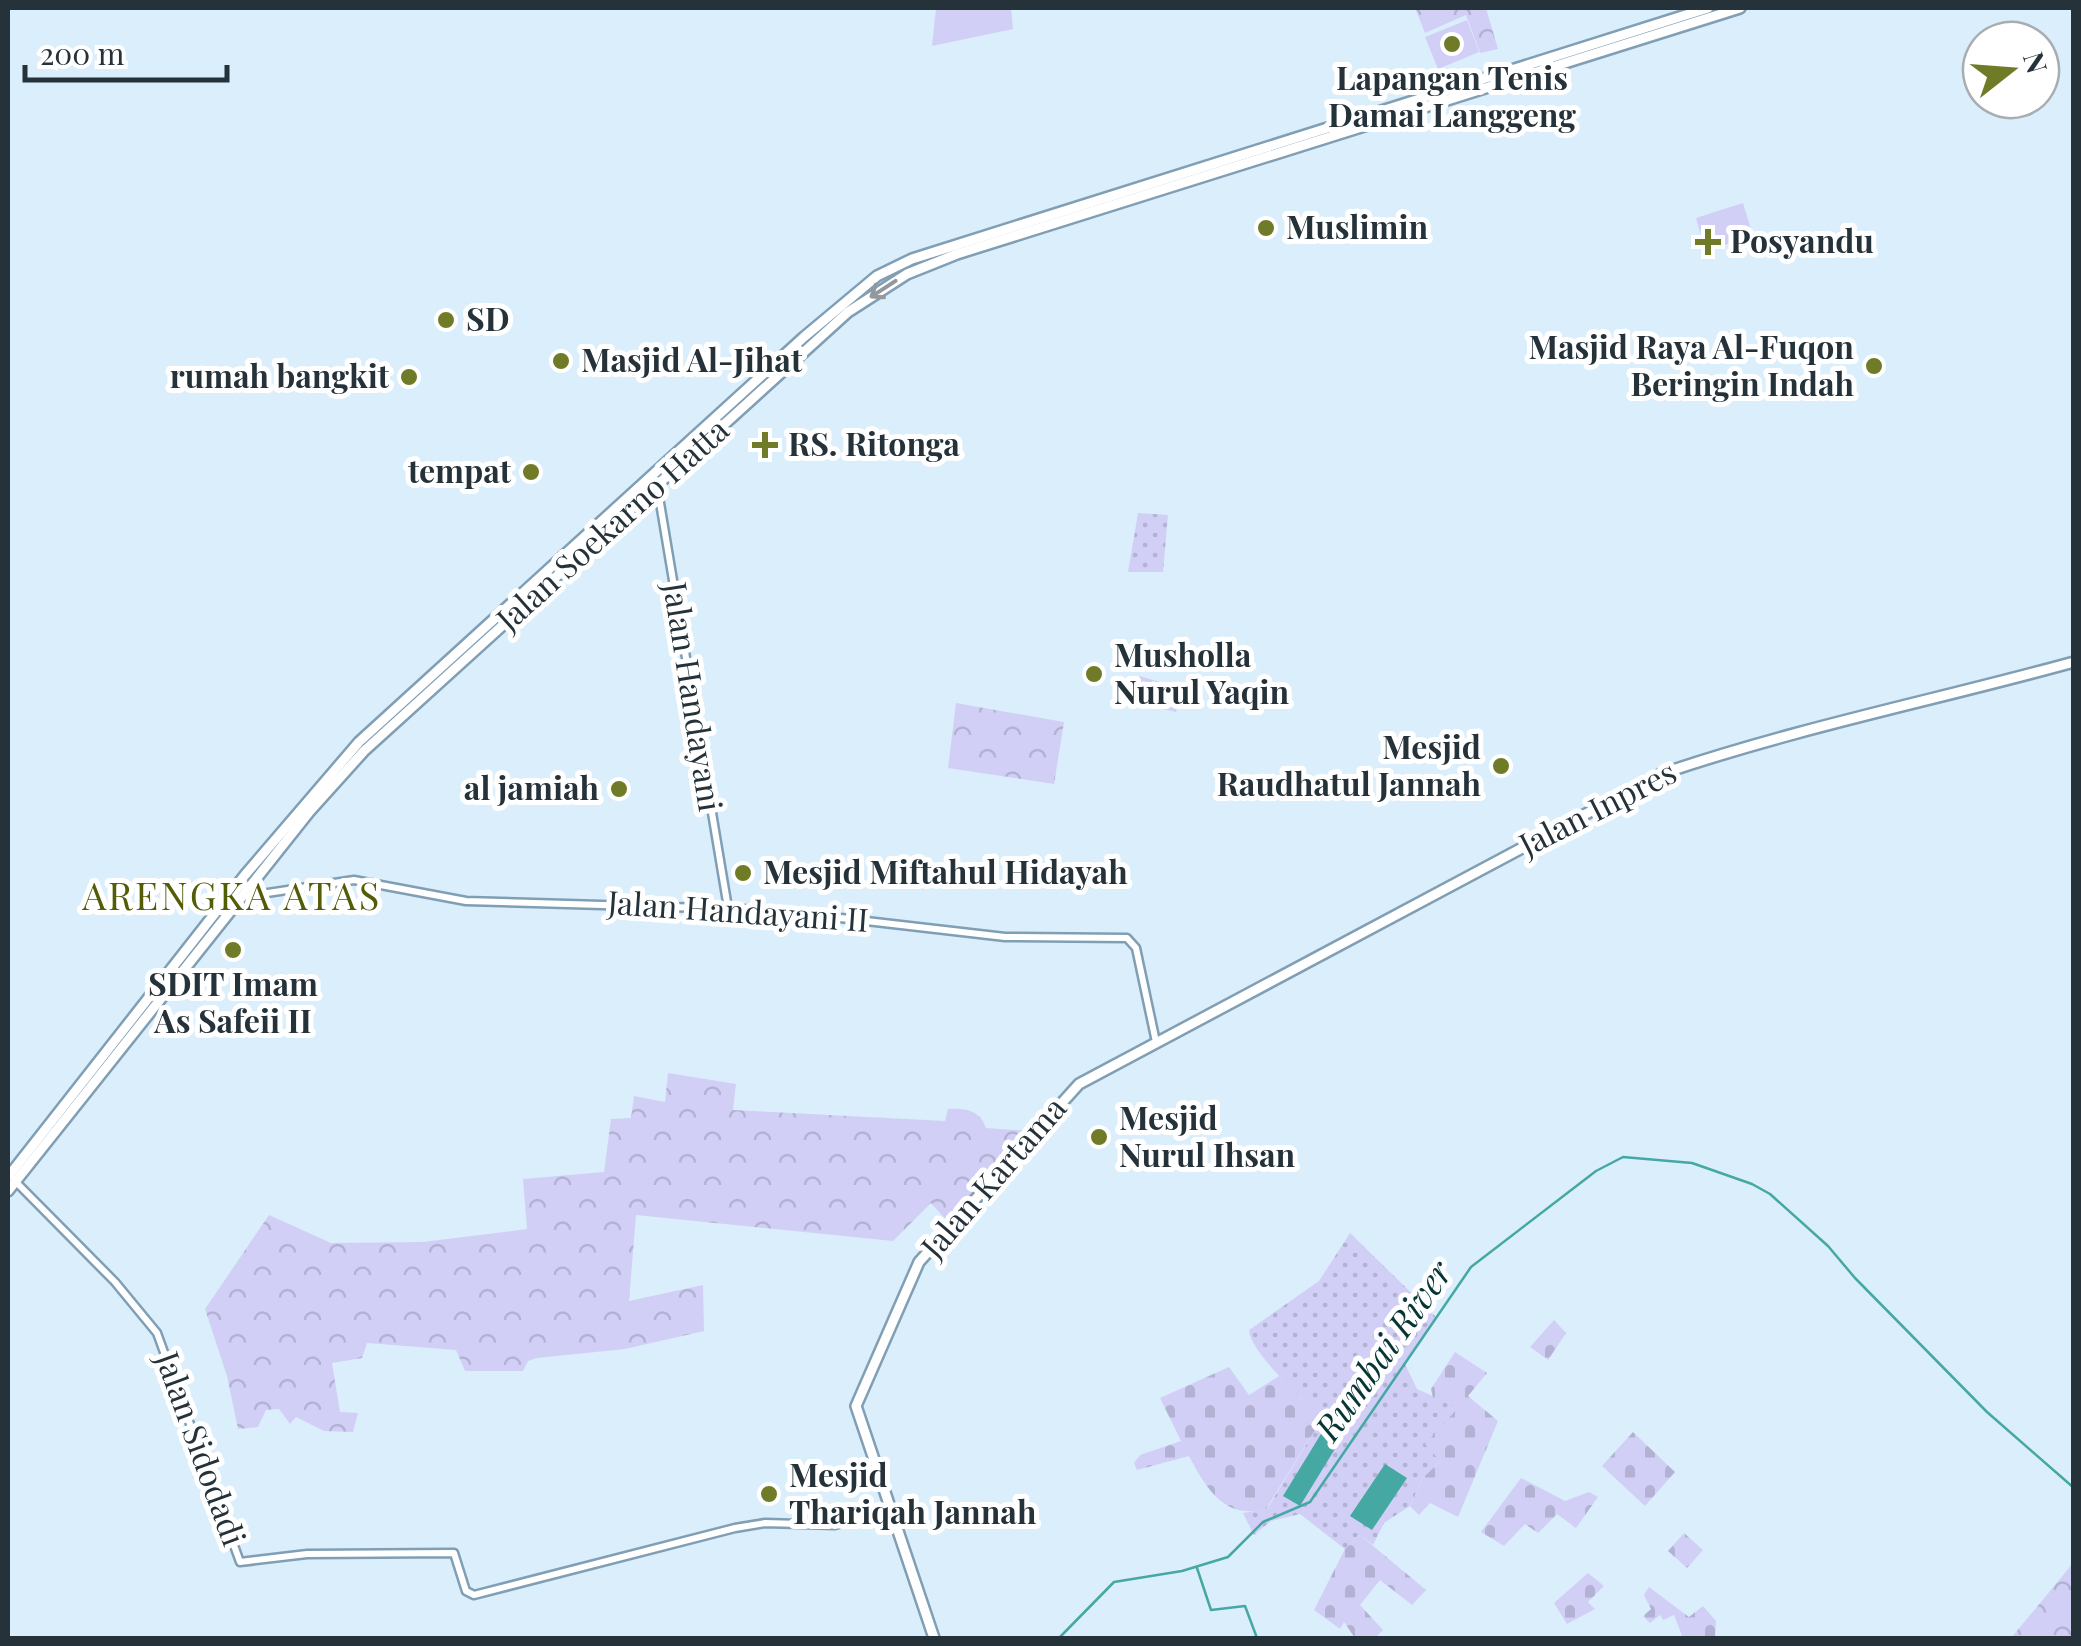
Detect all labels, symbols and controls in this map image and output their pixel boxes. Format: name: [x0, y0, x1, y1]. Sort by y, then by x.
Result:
scale bar: [25, 20, 228, 82]
north arrow: [1961, 20, 2061, 120]
text: 200 m: [40, 33, 125, 73]
marker: Lapangan Tenis Damai Langgeng: [1441, 33, 1463, 55]
text: N: [2016, 47, 2057, 77]
place label: Lapangan Tenis Damai Langgeng: [1328, 55, 1576, 135]
place label: Muslimin: [1286, 204, 1429, 247]
marker: Muslimin: [1255, 217, 1277, 239]
place label: Posyandu: [1730, 218, 1874, 261]
marker: Posyandu: [1695, 229, 1721, 255]
one-way arrow: [870, 278, 898, 299]
place label: SD: [466, 296, 510, 339]
marker: SD: [435, 309, 457, 331]
place label: Masjid Raya Al-Fuqon Beringin Indah: [1528, 324, 1855, 404]
place label: Masjid Al-Jihat: [581, 337, 803, 380]
marker: Masjid Al-Jihat: [550, 350, 572, 372]
place label: rumah bangkit: [170, 353, 390, 396]
marker: Masjid Raya Al-Fuqon Beringin Indah: [1863, 355, 1885, 377]
marker: rumah bangkit: [398, 366, 420, 388]
street label: Jalan Soekarno Hatta: [485, 407, 737, 640]
place label: RS. Ritonga: [788, 421, 960, 464]
marker: RS. Ritonga: [752, 432, 778, 458]
place label: tempat: [407, 448, 512, 491]
marker: tempat: [520, 461, 542, 483]
street label: Jalan Handayani: [655, 578, 734, 814]
place label: Musholla Nurul Yaqin: [1114, 632, 1290, 712]
marker: Musholla Nurul Yaqin: [1083, 663, 1105, 685]
place label: Mesjid Raudhatul Jannah: [1217, 724, 1482, 804]
street label: Jalan Inpres: [1510, 749, 1683, 865]
marker: Mesjid Raudhatul Jannah: [1490, 755, 1512, 777]
place label: al jamiah: [464, 765, 600, 808]
marker: al jamiah: [608, 778, 630, 800]
place label: Mesjid Miftahul Hidayah: [763, 849, 1128, 892]
marker: Mesjid Miftahul Hidayah: [732, 862, 754, 884]
district label: ARENGKA ATAS: [81, 869, 382, 920]
street label: Jalan Handayani II: [605, 879, 870, 940]
marker: SDIT Imam As Safeii II: [222, 939, 244, 961]
place label: SDIT Imam As Safeii II: [148, 961, 318, 1041]
street label: Jalan Kartama: [909, 1087, 1074, 1267]
place label: Mesjid Nurul Ihsan: [1119, 1095, 1296, 1175]
marker: Mesjid Nurul Ihsan: [1088, 1126, 1110, 1148]
water label: Rumbai River: [1302, 1250, 1462, 1450]
street label: Jalan Sidodadi: [147, 1344, 257, 1551]
place label: Mesjid Thariqah Jannah: [789, 1452, 1037, 1532]
marker: Mesjid Thariqah Jannah: [758, 1483, 780, 1505]

